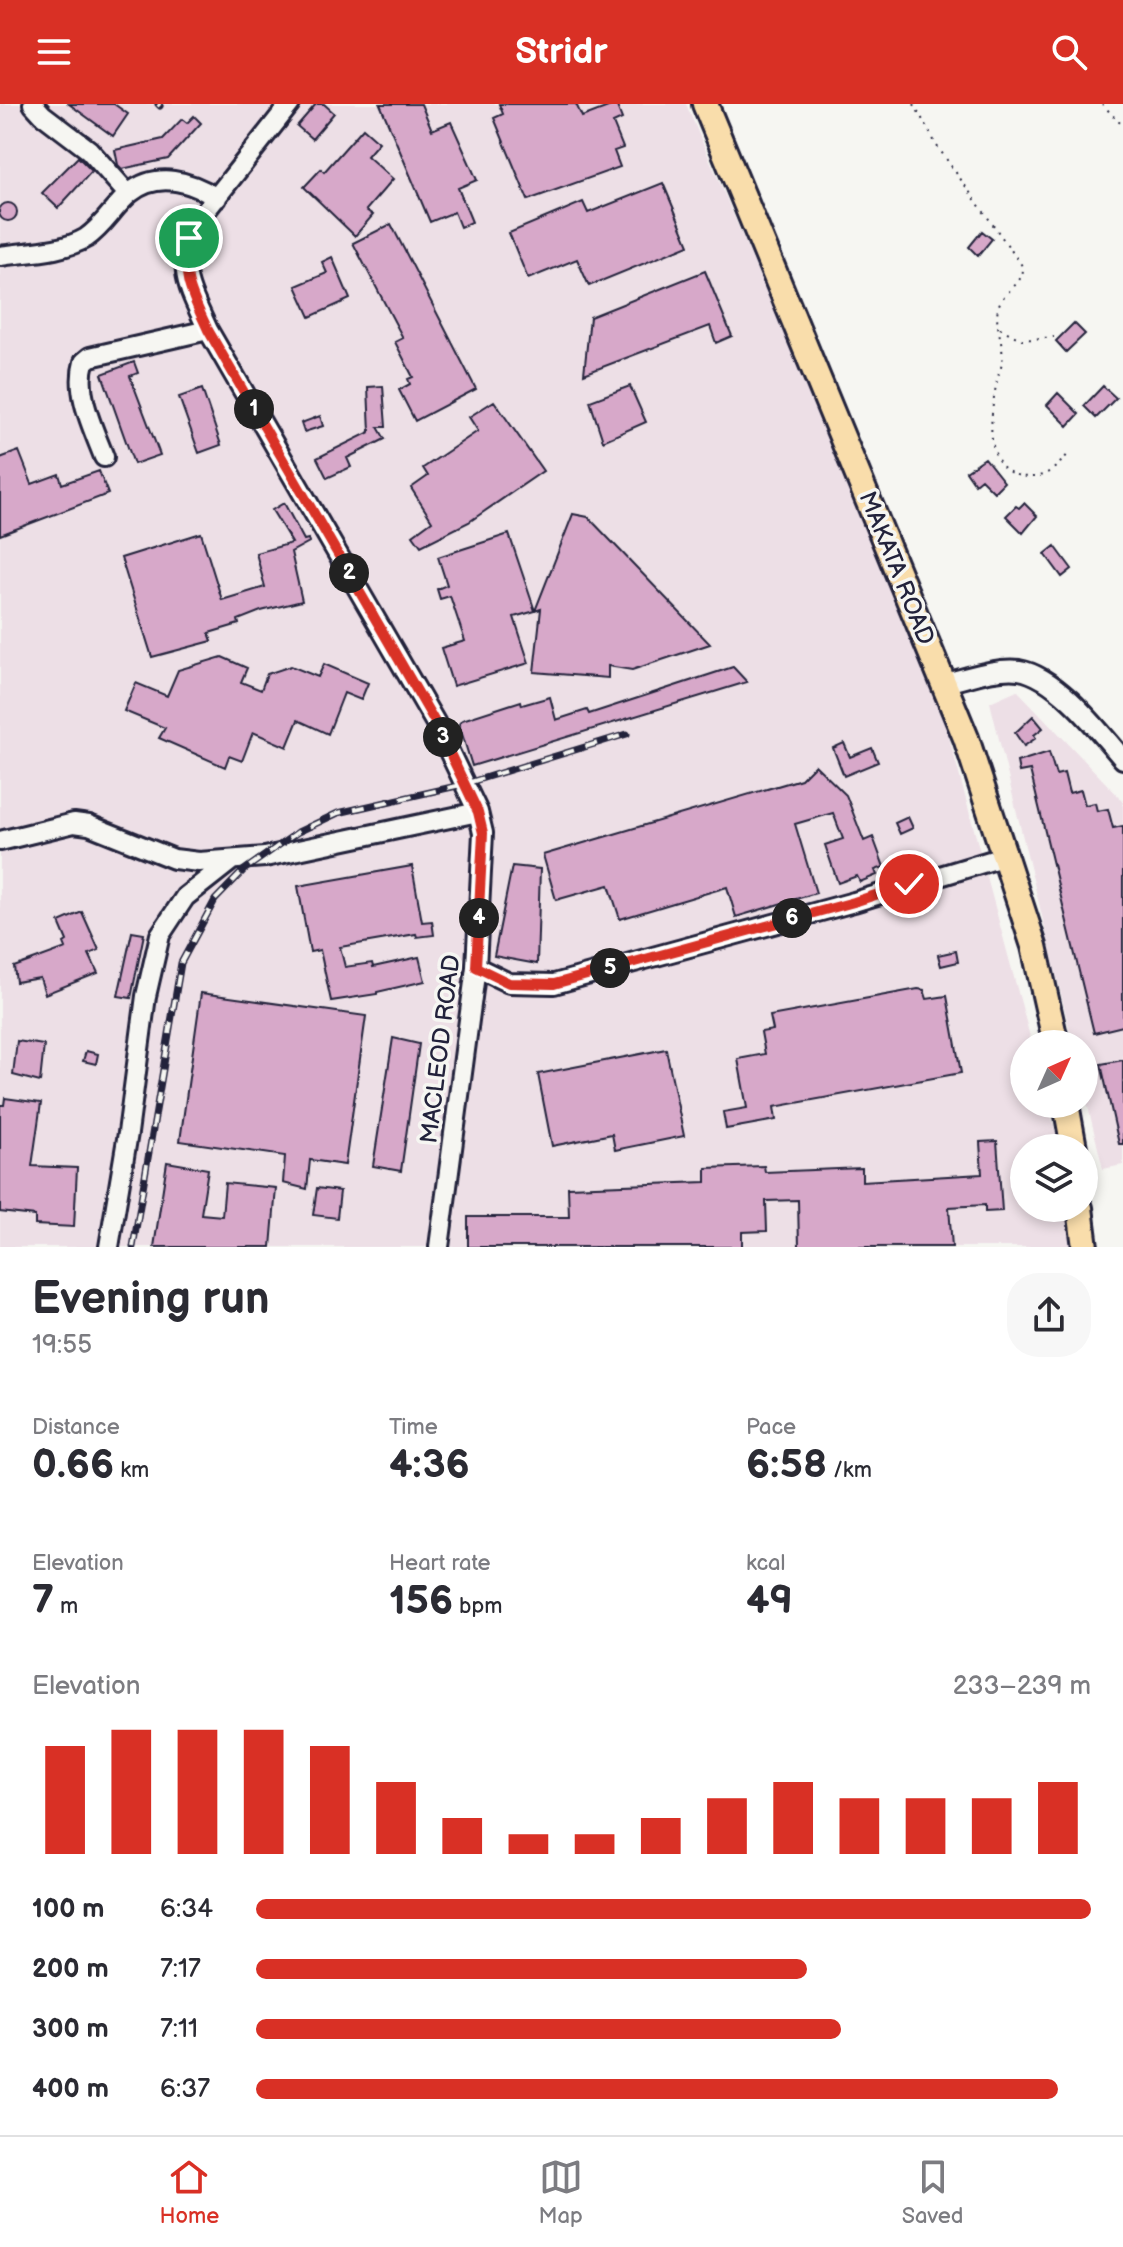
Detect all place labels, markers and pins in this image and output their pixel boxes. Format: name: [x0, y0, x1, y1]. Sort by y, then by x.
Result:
pin: [155, 204, 223, 272]
pin: 1: [234, 389, 274, 429]
pin: 2: [329, 553, 369, 593]
pin: 3: [423, 717, 463, 757]
pin: [875, 850, 943, 918]
pin: 4: [459, 898, 499, 938]
pin: 6: [772, 898, 812, 938]
pin: 5: [590, 948, 630, 988]

